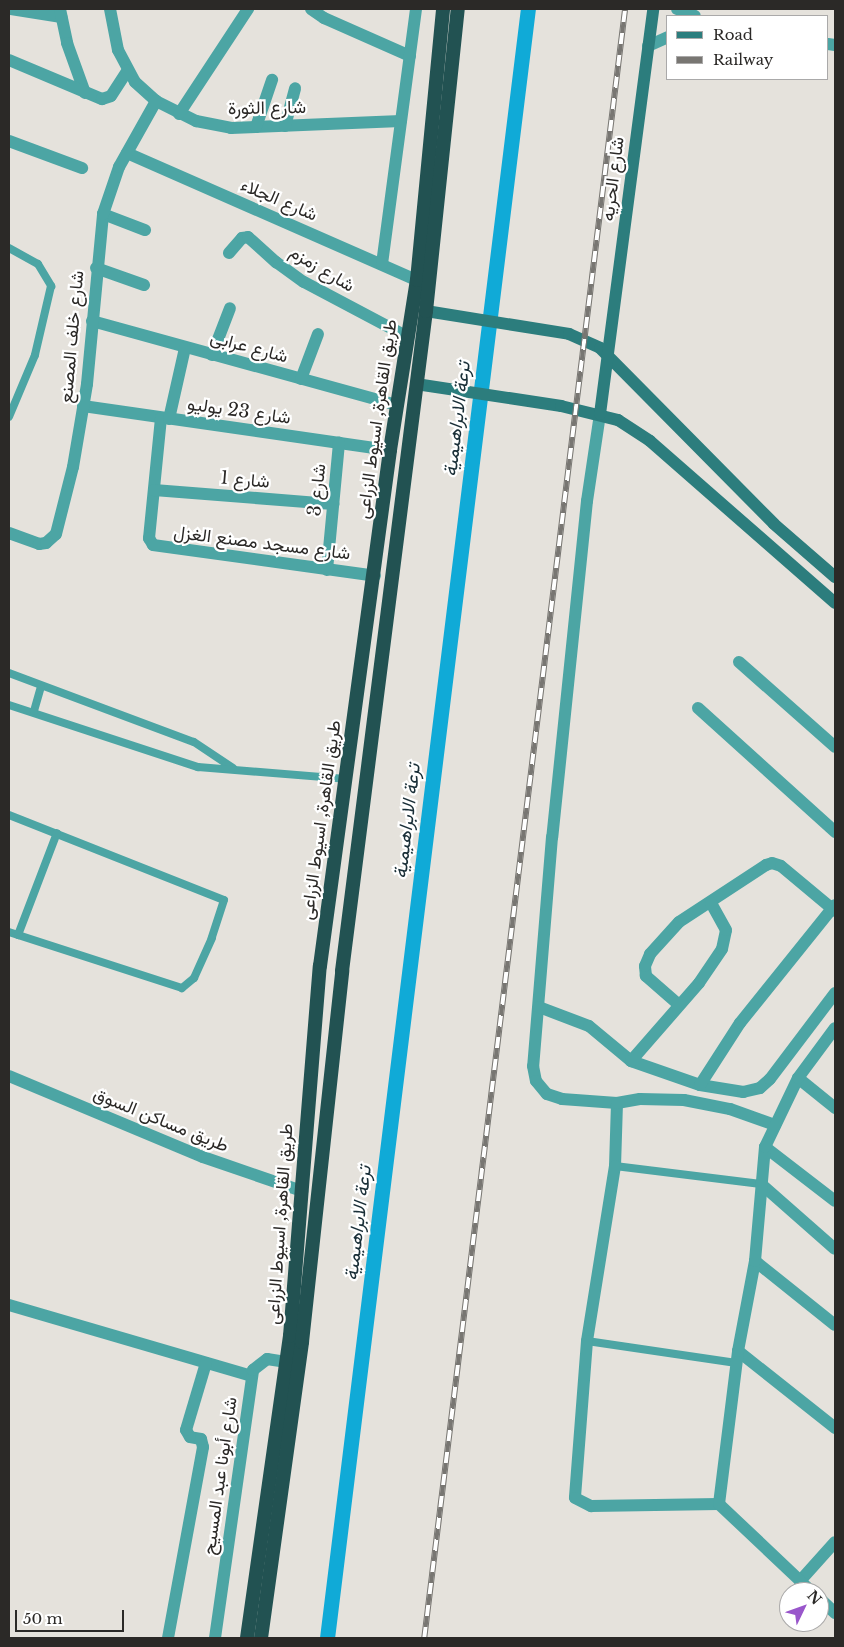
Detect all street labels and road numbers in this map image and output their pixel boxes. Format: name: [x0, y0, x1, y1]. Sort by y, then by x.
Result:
street label: شارع الثورة: [228, 97, 306, 119]
street label: شارع الحريه: [597, 136, 629, 222]
street label: شارع الجلاء: [237, 174, 321, 226]
street label: شارع زمزم: [286, 241, 358, 297]
street label: شارع خلف المصنع: [55, 270, 89, 404]
street label: طريق القاهرة, اسيوط الزراعى: [352, 318, 402, 520]
street label: شارع عرابى: [208, 326, 290, 368]
street label: شارع 23 يوليو: [186, 393, 292, 429]
street label: شارع 3: [304, 463, 330, 517]
street label: شارع 1: [219, 467, 271, 493]
street label: شارع مسجد مصنع الغزل: [172, 521, 352, 565]
street label: طريق القاهرة, اسيوط الزراعى: [296, 719, 346, 921]
street label: طريق مساكن السوق: [90, 1083, 232, 1157]
street label: طريق القاهرة, اسيوط الزراعى: [262, 1123, 298, 1325]
street label: شارع أبونا عبد المسيح: [198, 1396, 242, 1556]

